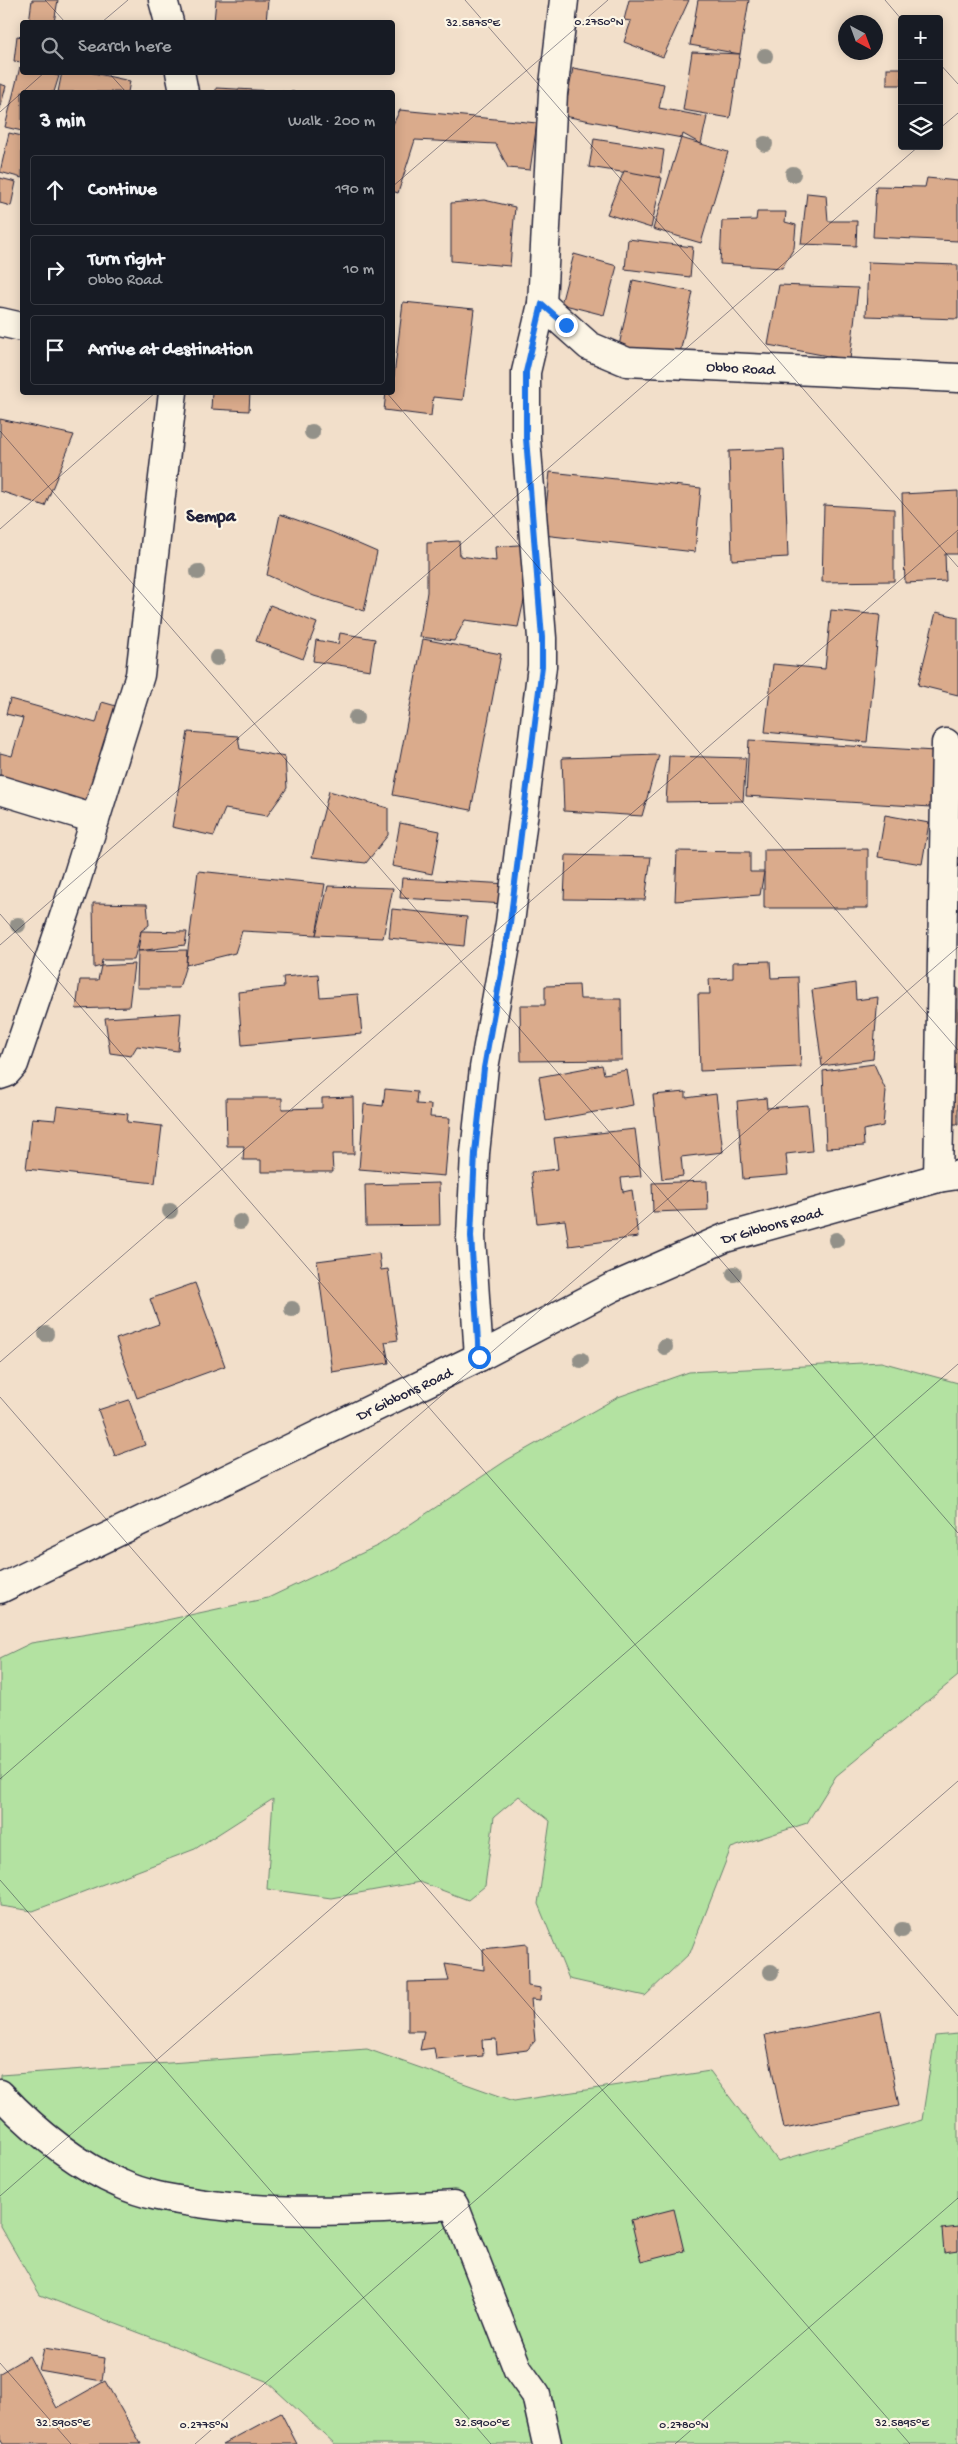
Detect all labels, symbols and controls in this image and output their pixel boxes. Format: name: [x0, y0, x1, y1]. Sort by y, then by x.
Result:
north arrow: [838, 15, 883, 60]
map controls: [898, 15, 943, 150]
button: +: [898, 15, 943, 60]
text: 0.2750°N: [574, 16, 624, 30]
text: 32.5875°E: [445, 17, 501, 31]
search box: [20, 20, 395, 75]
icon: search: [38, 34, 66, 62]
text: Search here: [78, 36, 172, 59]
button: −: [898, 60, 943, 105]
button: layers: [898, 105, 943, 150]
text: 3 min: [40, 110, 85, 135]
text: Walk · 200 m: [288, 113, 375, 132]
icon: ahead: [41, 176, 69, 204]
text: Continue: [88, 179, 157, 202]
text: 190 m: [335, 181, 374, 200]
text: Turn right: [88, 249, 164, 272]
icon: right: [41, 256, 69, 284]
text: 10 m: [343, 261, 374, 280]
text: Obbo Road: [88, 272, 162, 291]
route end: [555, 314, 578, 337]
icon: arrive: [41, 336, 69, 364]
text: Arrive at destination: [88, 339, 252, 362]
street label: Obbo Road: [706, 359, 777, 380]
district label: Sempa: [186, 507, 237, 528]
street label: Dr Gibbons Road: [719, 1204, 826, 1250]
route start: [468, 1346, 491, 1369]
street label: Dr Gibbons Road: [353, 1364, 457, 1426]
text: 32.5905°E: [35, 2417, 91, 2431]
text: 32.5900°E: [454, 2417, 510, 2431]
text: 32.5895°E: [874, 2417, 930, 2431]
text: 0.2775°N: [180, 2419, 228, 2433]
text: 0.2780°N: [659, 2419, 709, 2433]

